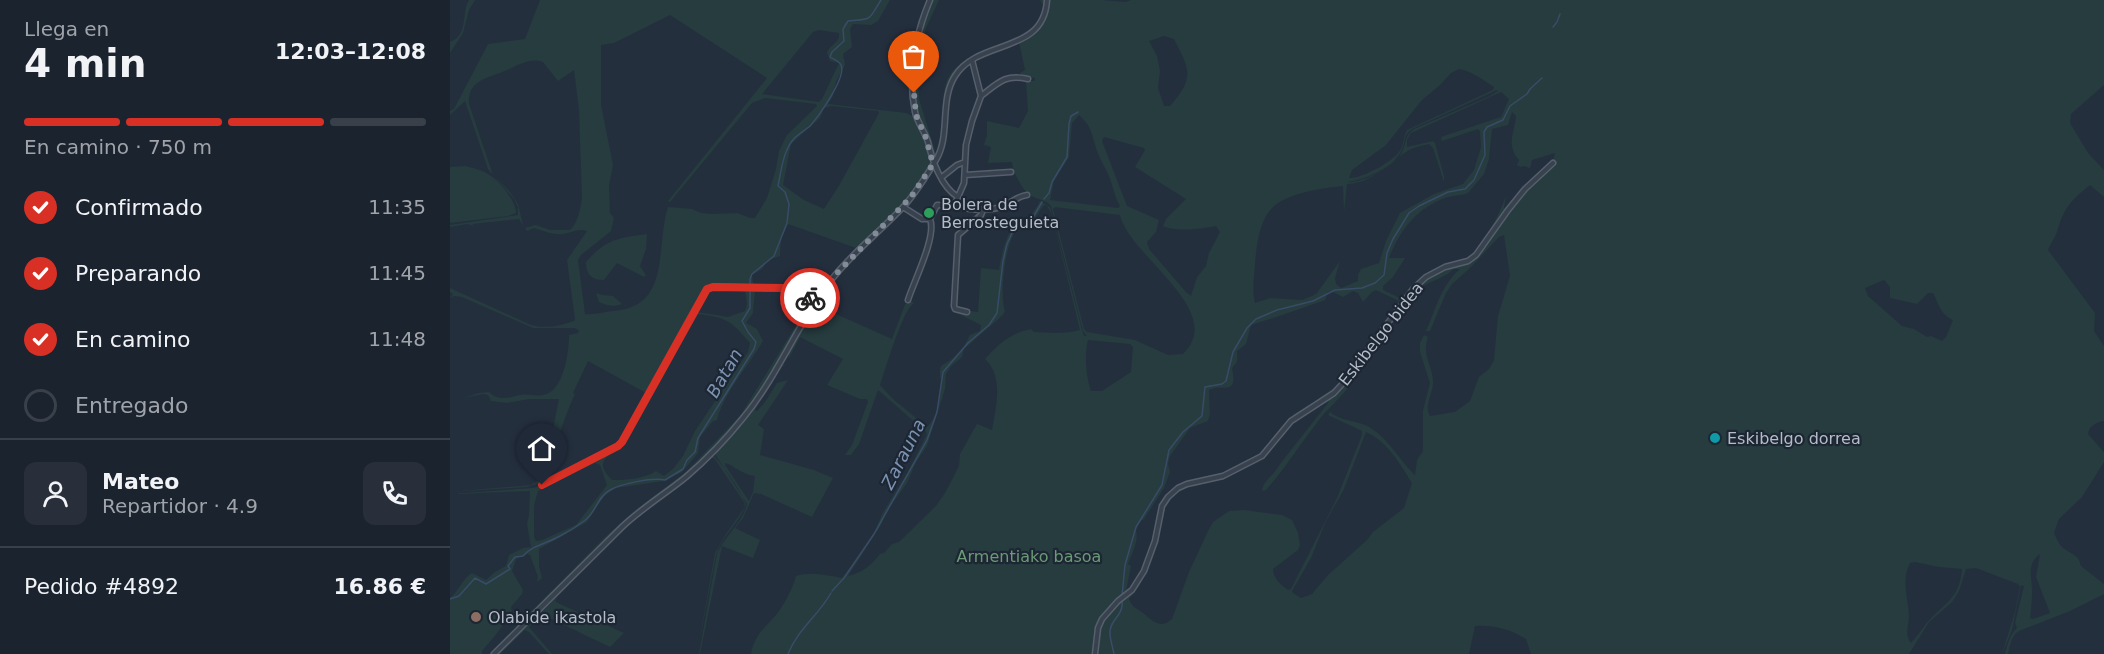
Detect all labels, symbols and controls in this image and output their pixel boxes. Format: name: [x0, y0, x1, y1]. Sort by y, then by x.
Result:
text: Llega en: [24, 17, 109, 41]
pin: [888, 31, 939, 93]
text: 12:03–12:08: [275, 39, 426, 64]
icon: bag: [897, 40, 930, 73]
text: 4 min: [24, 41, 146, 86]
text: En camino · 750 m: [24, 135, 212, 159]
icon: check: [24, 191, 57, 224]
text: Confirmado: [75, 195, 203, 220]
text: 11:35: [368, 195, 426, 219]
place label: Bolera de Berrosteguieta: [941, 195, 1059, 232]
marker: Bolera de Berrosteguieta: [922, 206, 936, 220]
icon: check: [24, 257, 57, 290]
text: Preparando: [75, 261, 201, 286]
text: 11:45: [368, 261, 426, 285]
courier: [780, 268, 840, 328]
street label: Eskibelgo bidea: [1335, 278, 1427, 390]
icon: bike: [794, 282, 827, 315]
icon: check: [24, 323, 57, 356]
text: En camino: [75, 327, 190, 352]
text: 11:48: [368, 327, 426, 351]
water label: Batan: [702, 345, 746, 401]
text: Entregado: [75, 393, 188, 418]
water label: Zarauna: [876, 416, 930, 493]
pin: [516, 423, 567, 485]
place label: Eskibelgo dorrea: [1727, 429, 1861, 448]
marker: Eskibelgo dorrea: [1708, 431, 1722, 445]
icon: home: [525, 432, 558, 465]
button: person: [24, 462, 87, 525]
button: phone: [363, 462, 426, 525]
text: Mateo: [102, 469, 179, 494]
text: Repartidor · 4.9: [102, 494, 258, 518]
park label: Armentiako basoa: [957, 547, 1101, 566]
text: Pedido #4892: [24, 574, 179, 599]
text: 16.86 €: [333, 574, 426, 599]
place label: Olabide ikastola: [488, 608, 616, 627]
marker: Olabide ikastola: [469, 610, 483, 624]

